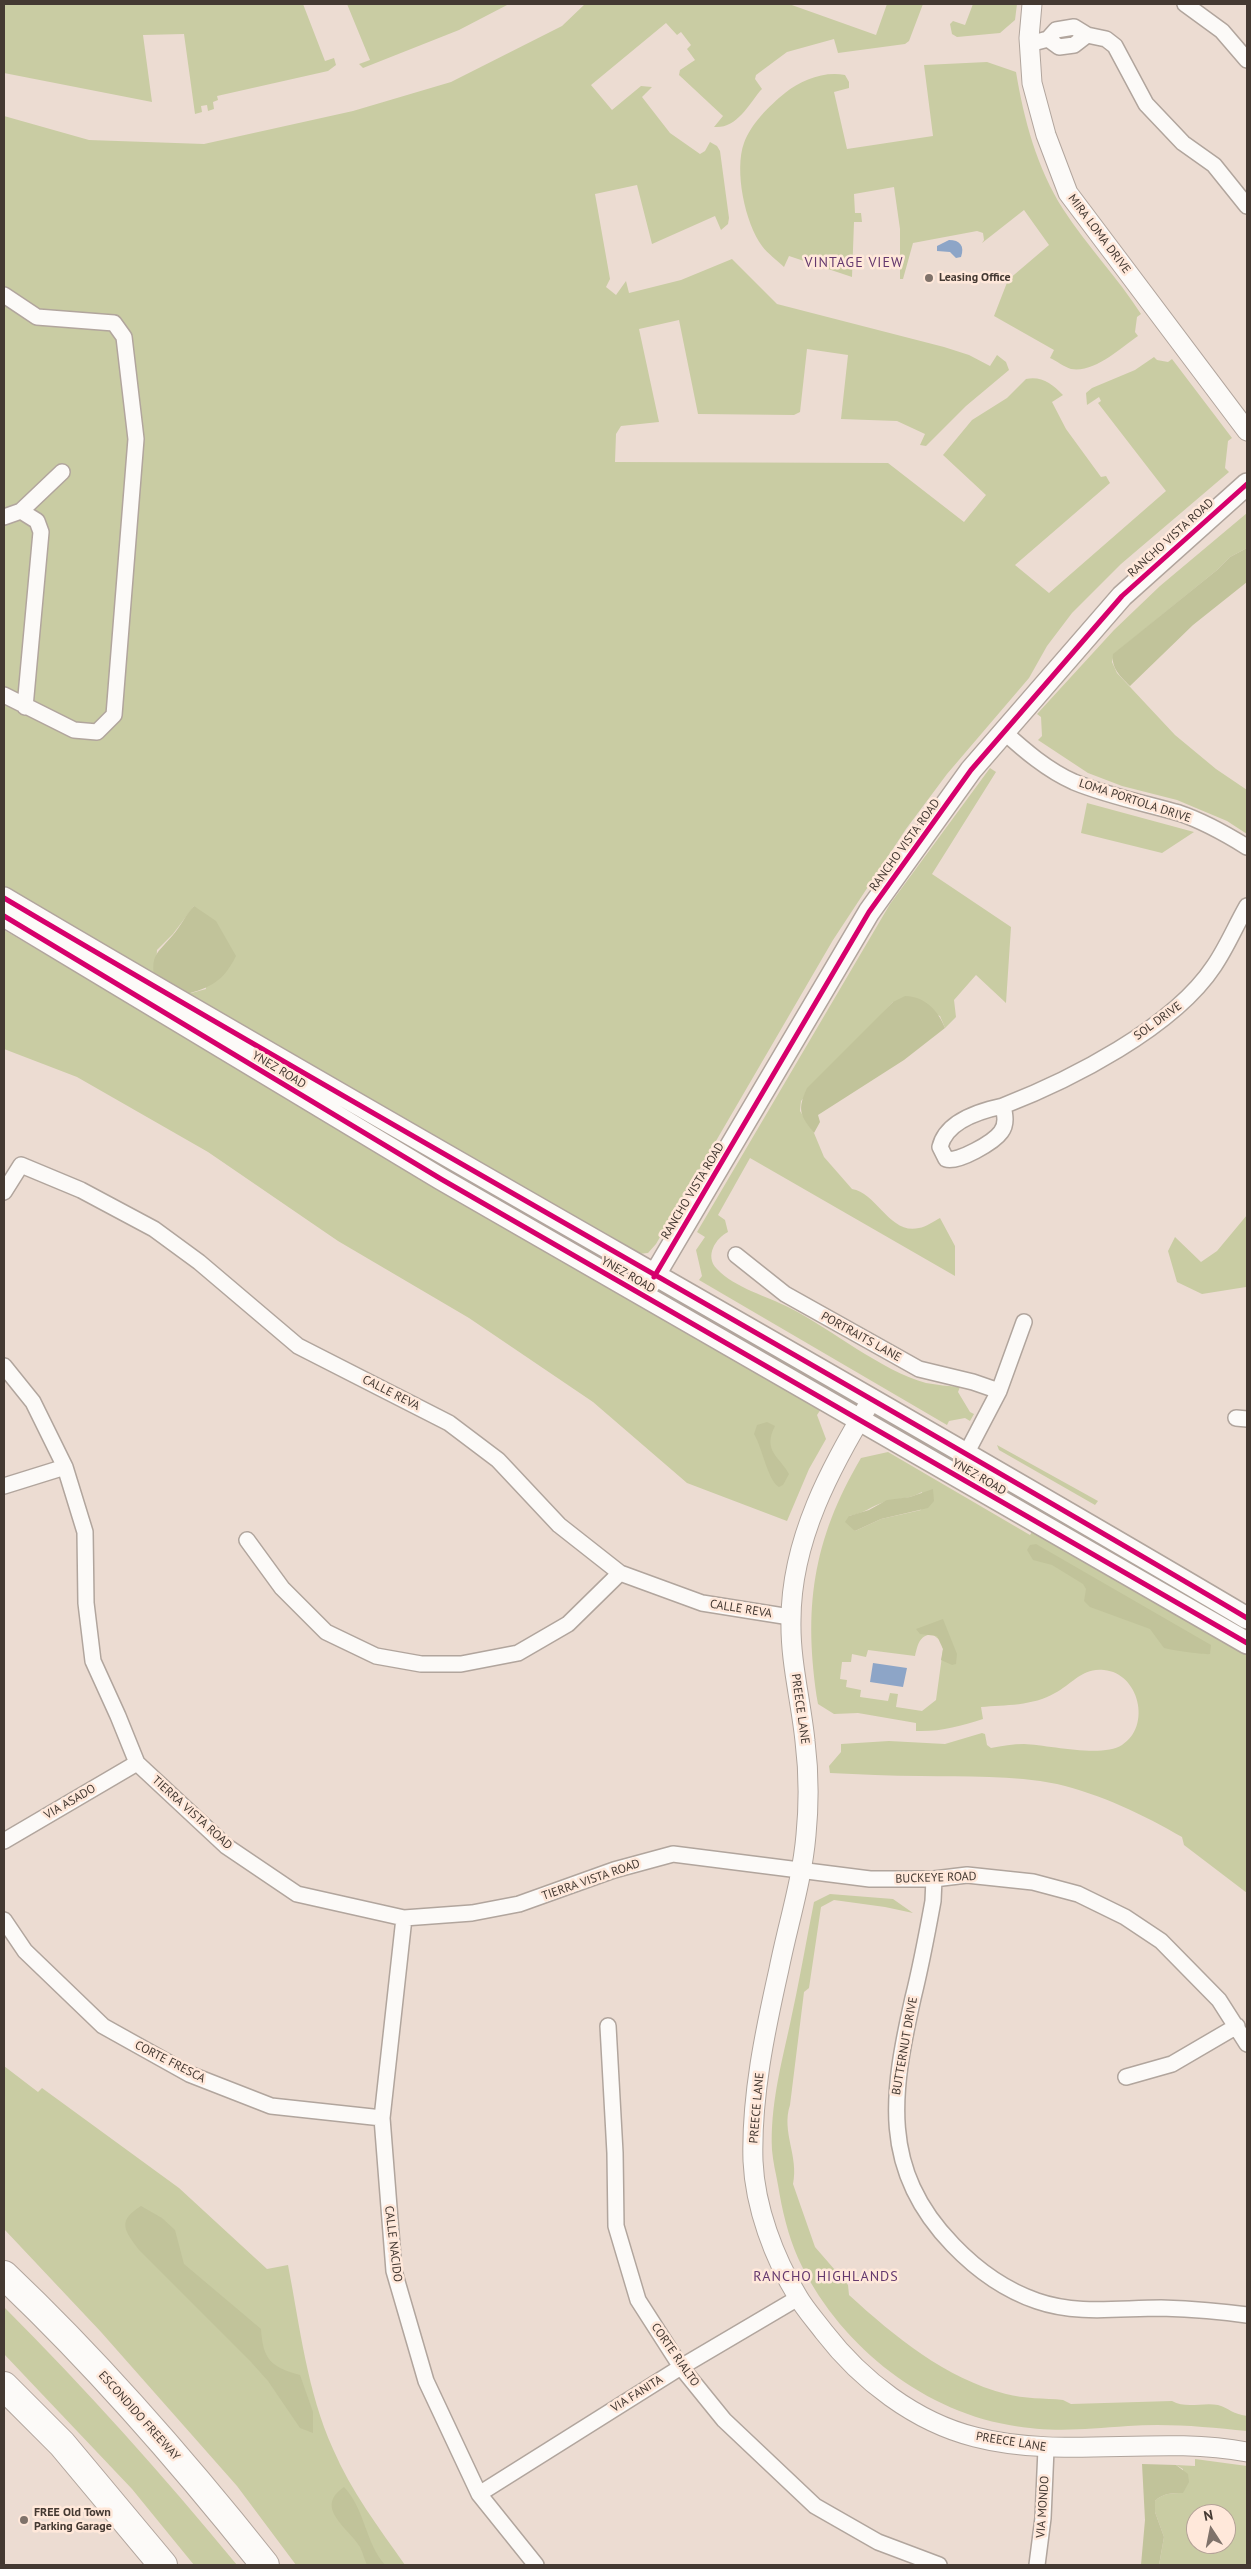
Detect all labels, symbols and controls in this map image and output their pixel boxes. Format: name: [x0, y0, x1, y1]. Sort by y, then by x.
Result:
street label: MIRA LOMA DRIVE: [1065, 192, 1133, 276]
district label: VINTAGE VIEW: [803, 255, 905, 271]
place label: Leasing Office: [939, 271, 1011, 285]
marker: Leasing Office: [923, 272, 935, 284]
street label: RANCHO VISTA ROAD: [1125, 496, 1217, 580]
street label: LOMA PORTOLA DRIVE: [1077, 776, 1193, 826]
street label: RANCHO VISTA ROAD: [867, 796, 943, 894]
street label: SOL DRIVE: [1131, 999, 1185, 1043]
street label: YNEZ ROAD: [249, 1048, 309, 1092]
street label: RANCHO VISTA ROAD: [658, 1140, 728, 1242]
street label: YNEZ ROAD: [598, 1254, 658, 1296]
street label: PORTRAITS LANE: [819, 1309, 903, 1365]
street label: CALLE REVA: [360, 1372, 422, 1414]
street label: YNEZ ROAD: [949, 1456, 1009, 1498]
street label: CALLE REVA: [709, 1597, 773, 1621]
street label: PREECE LANE: [788, 1673, 812, 1745]
street label: TIERRA VISTA ROAD: [149, 1773, 235, 1853]
street label: VIA ASADO: [42, 1782, 98, 1822]
street label: TIERRA VISTA ROAD: [540, 1856, 642, 1904]
street label: BUCKEYE ROAD: [895, 1869, 977, 1887]
street label: BUTTERNUT DRIVE: [889, 1996, 921, 2096]
street label: CORTE FRESCA: [132, 2038, 208, 2086]
street label: PREECE LANE: [747, 2072, 767, 2144]
street label: CALLE NACIDO: [381, 2205, 405, 2283]
district label: RANCHO HIGHLANDS: [751, 2269, 901, 2285]
street label: CORTE RIALTO: [648, 2321, 702, 2389]
street label: ESCONDIDO FREEWAY: [95, 2368, 183, 2464]
street label: VIA FANITA: [609, 2372, 665, 2416]
street label: PREECE LANE: [975, 2429, 1047, 2455]
street label: VIA MONDO: [1034, 2475, 1052, 2539]
north arrow: [1186, 2504, 1236, 2554]
place label: FREE Old Town Parking Garage: [34, 2506, 112, 2534]
text: N: [1202, 2506, 1215, 2525]
marker: FREE Old Town Parking Garage: [18, 2514, 30, 2526]

